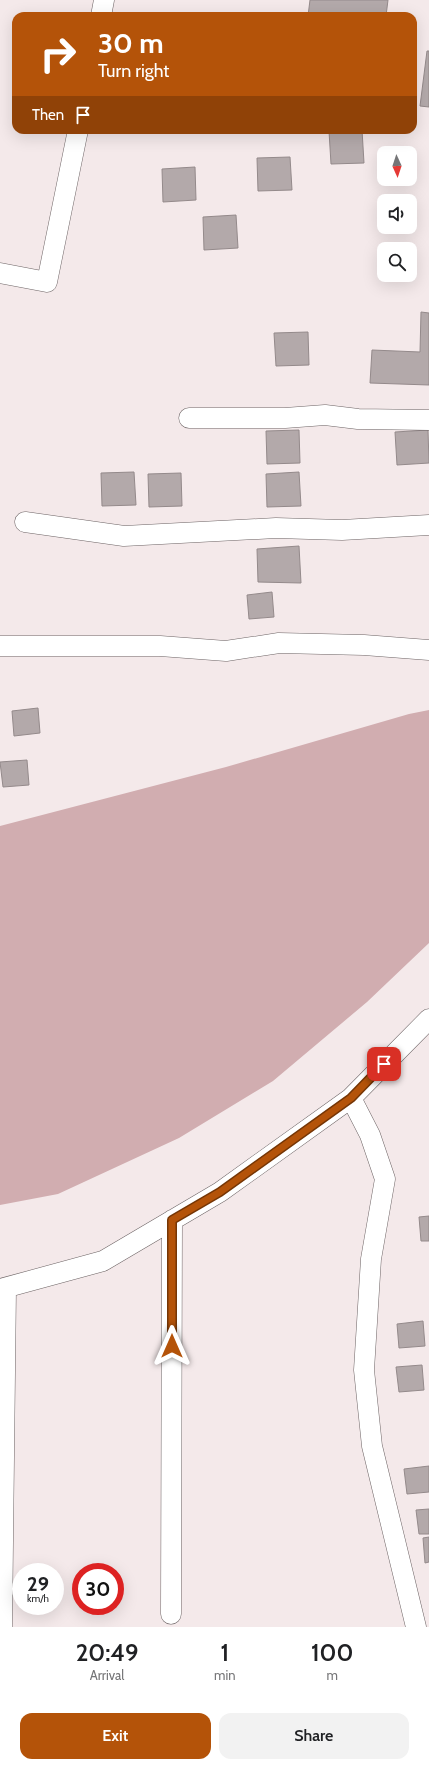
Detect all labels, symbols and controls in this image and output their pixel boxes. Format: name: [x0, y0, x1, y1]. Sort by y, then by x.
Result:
text: 30 m: [98, 26, 164, 60]
icon: right: [32, 28, 84, 80]
text: Turn right: [98, 60, 169, 82]
icon: arrive: [72, 104, 94, 126]
text: Then: [32, 106, 64, 124]
north arrow: [377, 146, 417, 186]
map controls: [377, 146, 417, 282]
button: sound: [377, 194, 417, 234]
button: search: [377, 242, 417, 282]
pin: [367, 1047, 401, 1081]
icon: arrive: [373, 1053, 395, 1075]
position arrow: [151, 1325, 193, 1367]
speed limit sign: 30: [72, 1563, 124, 1615]
text: 29: [27, 1572, 49, 1596]
text: km/h: [27, 1592, 49, 1605]
text: 20:49: [76, 1638, 138, 1667]
text: 1: [221, 1638, 229, 1667]
text: 100: [311, 1638, 353, 1667]
text: Arrival: [90, 1667, 124, 1683]
text: min: [214, 1667, 235, 1683]
text: m: [327, 1667, 338, 1683]
button: Exit: [20, 1713, 211, 1759]
button: Share: [219, 1713, 409, 1759]

